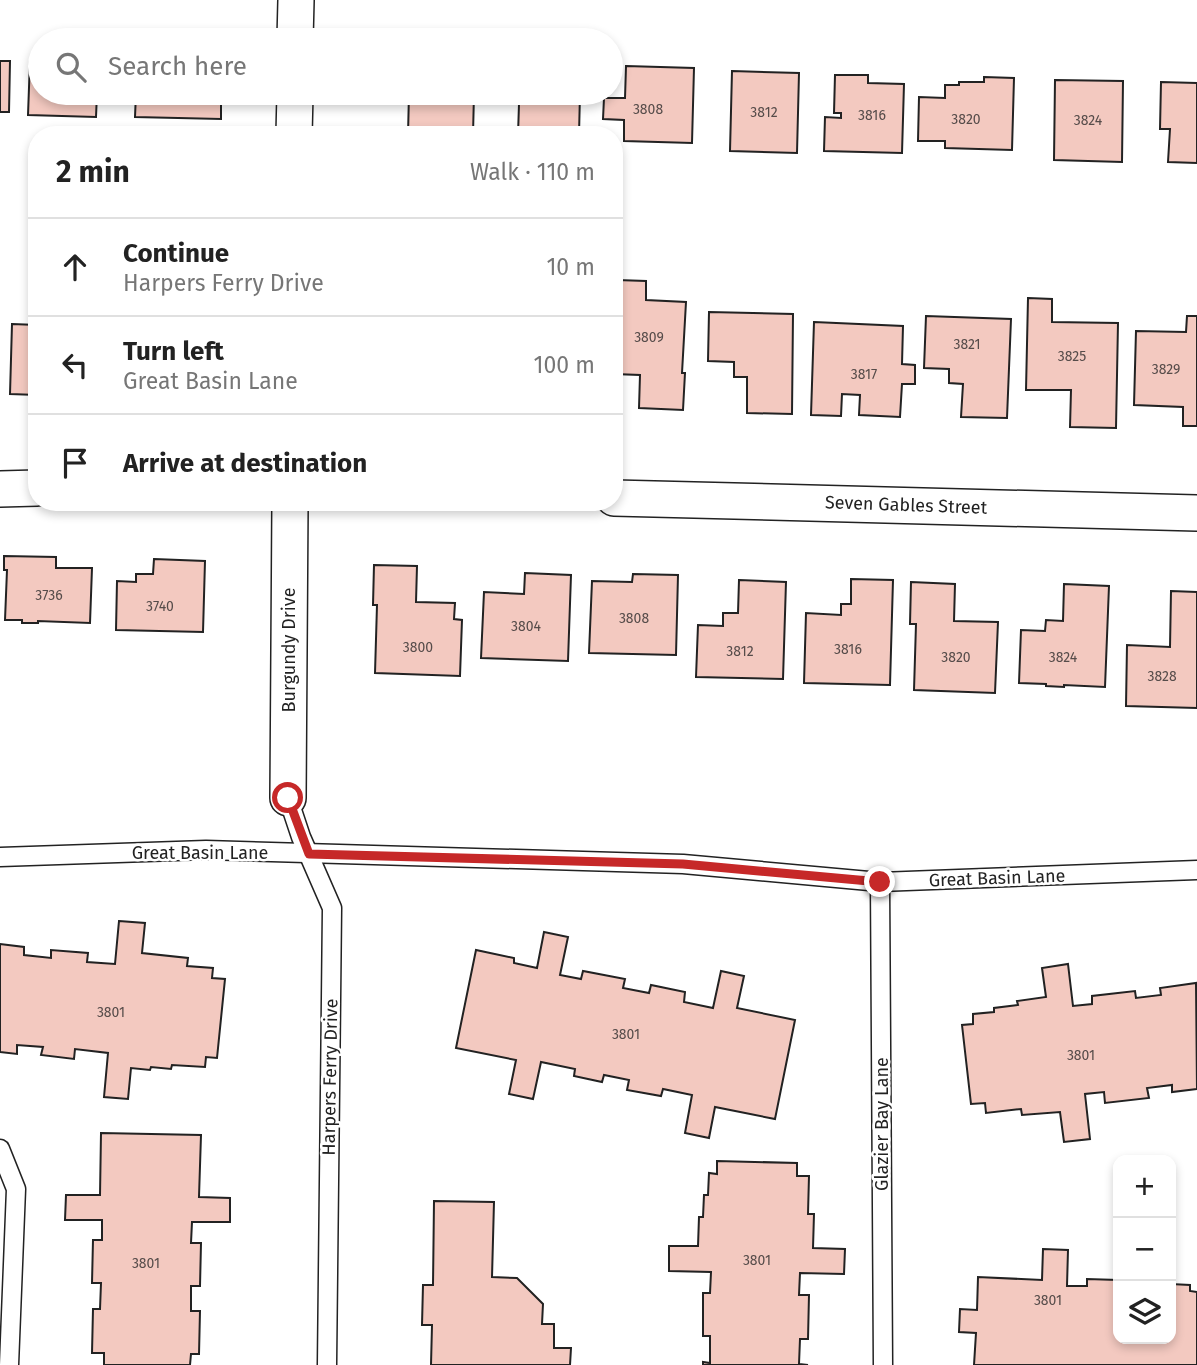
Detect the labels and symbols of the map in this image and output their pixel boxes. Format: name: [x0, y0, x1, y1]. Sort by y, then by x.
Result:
house number: 3808: [633, 101, 663, 118]
house number: 3812: [750, 104, 778, 121]
house number: 3816: [858, 107, 886, 124]
house number: 3820: [951, 111, 981, 128]
house number: 3824: [1074, 112, 1103, 129]
house number: 3809: [634, 329, 664, 346]
house number: 3821: [953, 336, 981, 353]
house number: 3825: [1058, 348, 1086, 365]
house number: 3829: [1152, 361, 1180, 378]
house number: 3817: [851, 366, 877, 383]
street label: Seven Gables Street: [825, 491, 988, 519]
house number: 3736: [35, 587, 63, 604]
street label: Burgundy Drive: [278, 588, 300, 712]
house number: 3740: [146, 598, 174, 615]
house number: 3808: [619, 610, 649, 627]
house number: 3804: [511, 618, 542, 635]
house number: 3800: [403, 639, 433, 656]
house number: 3816: [834, 641, 862, 658]
house number: 3812: [726, 643, 754, 660]
house number: 3820: [941, 649, 971, 666]
house number: 3824: [1049, 649, 1078, 666]
house number: 3828: [1147, 668, 1177, 685]
route start: [272, 782, 303, 813]
street label: Great Basin Lane: [132, 842, 268, 864]
street label: Great Basin Lane: [928, 865, 1066, 891]
route end: [864, 866, 895, 897]
street label: Harpers Ferry Drive: [318, 998, 342, 1156]
house number: 3801: [97, 1004, 125, 1021]
house number: 3801: [612, 1026, 640, 1043]
house number: 3801: [1067, 1047, 1095, 1064]
street label: Glazier Bay Lane: [871, 1057, 893, 1191]
house number: 3801: [743, 1252, 771, 1269]
house number: 3801: [132, 1255, 160, 1272]
house number: 3801: [1034, 1292, 1062, 1309]

